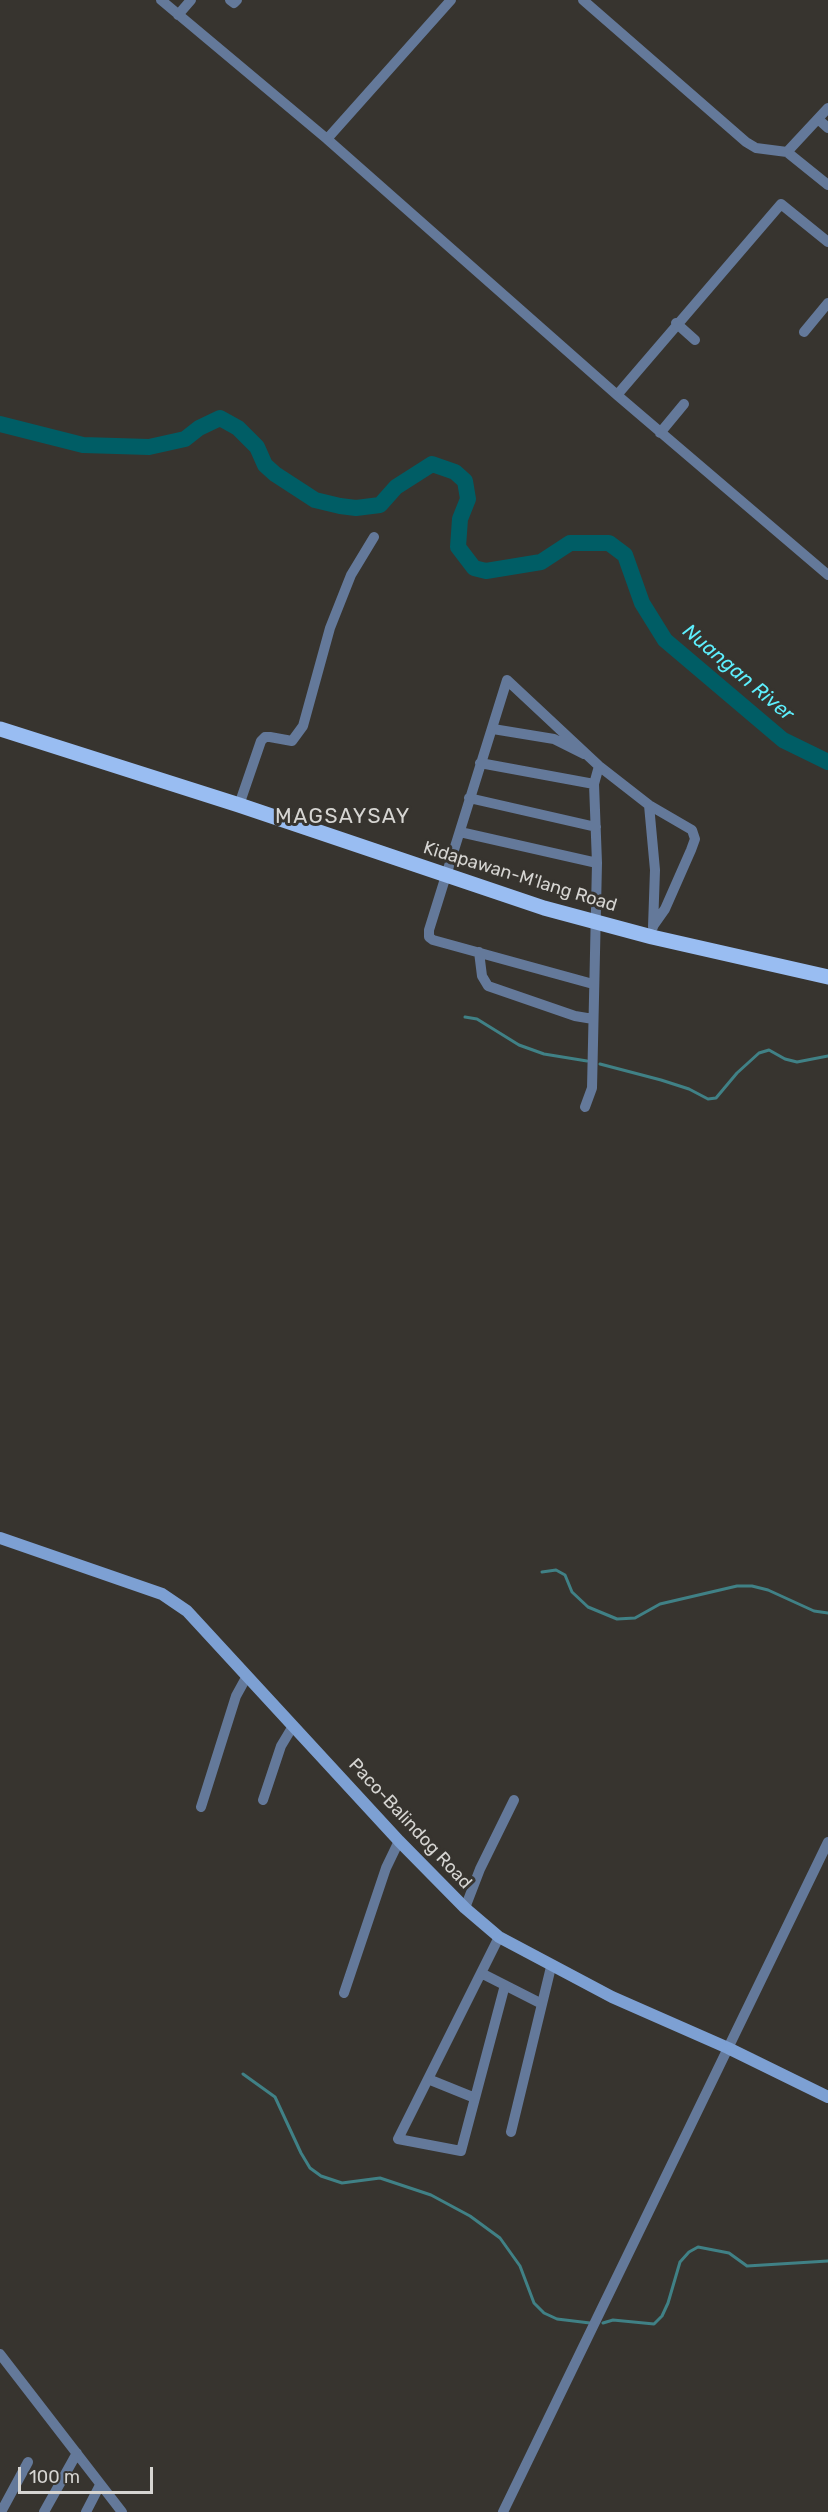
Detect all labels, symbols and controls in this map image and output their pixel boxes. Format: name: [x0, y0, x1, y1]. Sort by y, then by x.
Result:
water label: Nuangan River: [677, 619, 799, 727]
district label: MAGSAYSAY: [275, 804, 411, 830]
street label: Kidapawan-M'lang Road: [421, 837, 619, 917]
street label: Paco-Balindog Road: [344, 1754, 476, 1894]
scale bar: [21, 2455, 156, 2493]
text: 100 m: [29, 2466, 80, 2488]

